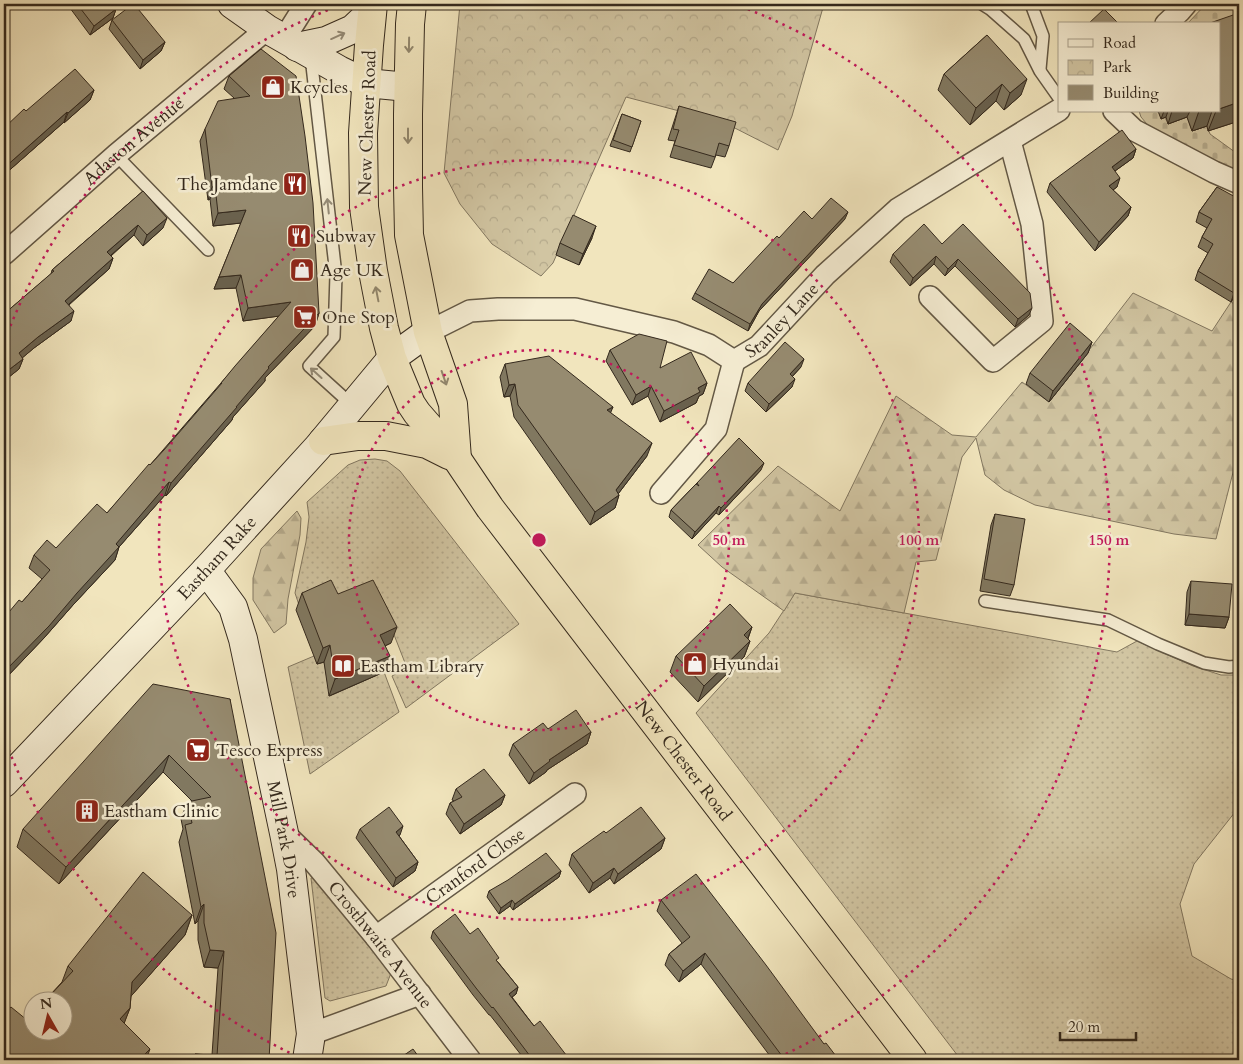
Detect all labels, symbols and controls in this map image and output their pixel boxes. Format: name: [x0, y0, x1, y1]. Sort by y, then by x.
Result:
legend: [1058, 22, 1220, 112]
one-way arrow: [330, 30, 345, 40]
text: Road: [1103, 33, 1136, 53]
one-way arrow: [404, 37, 414, 53]
street label: New Chester Road: [352, 49, 383, 196]
text: Park: [1103, 57, 1132, 77]
shop icon: Kcycles: [260, 74, 286, 100]
place label: Kcycles: [290, 75, 348, 100]
text: Building: [1103, 83, 1159, 103]
street label: Adaston Avenue: [78, 91, 190, 191]
one-way arrow: [403, 128, 413, 144]
restaurant icon: The Jamdane: [282, 171, 308, 197]
place label: The Jamdane: [177, 172, 278, 197]
one-way arrow: [323, 198, 333, 214]
restaurant icon: Subway: [286, 223, 312, 249]
place label: Subway: [316, 224, 377, 249]
shop icon: Age UK: [289, 257, 315, 283]
place label: Age UK: [320, 258, 385, 283]
street label: Stanley Lane: [741, 277, 825, 365]
one-way arrow: [372, 286, 381, 302]
supermarket icon: One Stop: [292, 304, 318, 330]
place label: One Stop: [322, 305, 395, 330]
one-way arrow: [309, 367, 322, 379]
one-way arrow: [440, 370, 450, 386]
street label: Eastham Rake: [172, 510, 263, 606]
text: 50 m: [712, 530, 746, 550]
text: 100 m: [899, 530, 940, 550]
text: 150 m: [1089, 530, 1130, 550]
centre of rings: [530, 531, 548, 549]
shop icon: Hyundai: [682, 651, 708, 677]
place label: Hyundai: [712, 652, 779, 677]
library icon: Eastham Library: [330, 653, 356, 679]
place label: Eastham Library: [360, 654, 485, 679]
street label: New Chester Road: [629, 696, 738, 827]
supermarket icon: Tesco Express: [185, 737, 211, 763]
place label: Tesco Express: [216, 738, 323, 763]
street label: Mill Park Drive: [260, 778, 306, 900]
building icon: Eastham Clinic: [74, 798, 100, 824]
place label: Eastham Clinic: [104, 799, 219, 824]
street label: Cranford Close: [421, 822, 530, 910]
street label: Crosthwaite Avenue: [322, 876, 438, 1014]
north arrow: [22, 992, 72, 1042]
text: N: [39, 993, 54, 1014]
scale bar: [1060, 1009, 1137, 1041]
text: 20 m: [1068, 1017, 1100, 1037]

